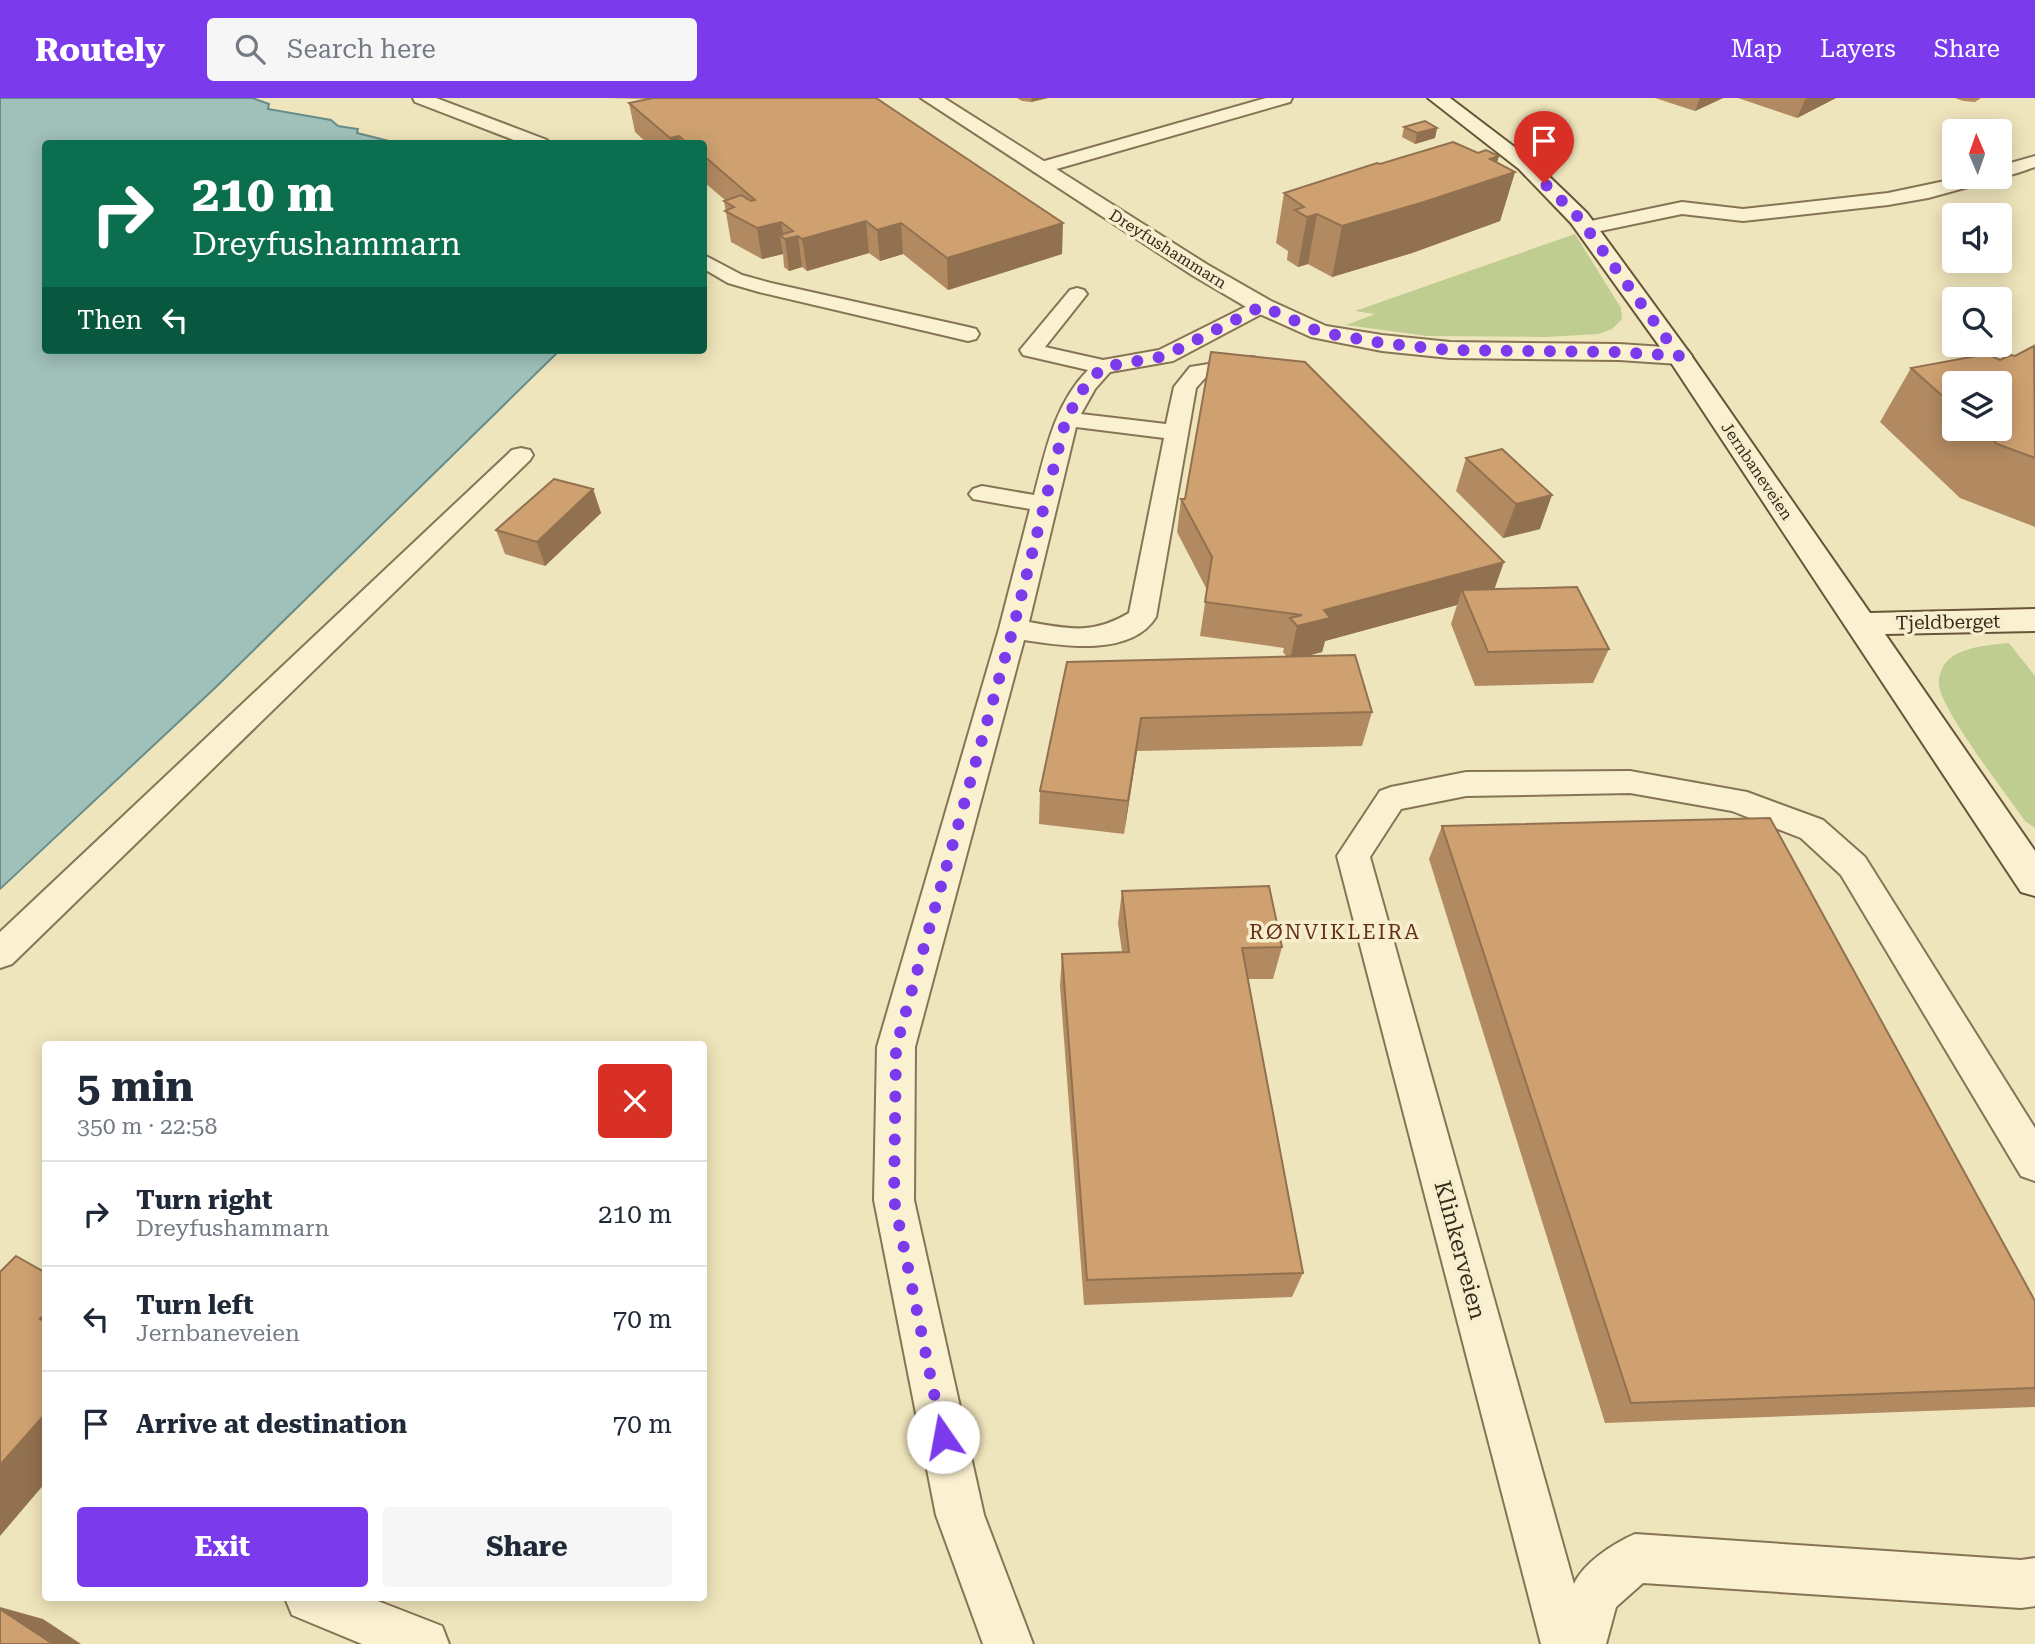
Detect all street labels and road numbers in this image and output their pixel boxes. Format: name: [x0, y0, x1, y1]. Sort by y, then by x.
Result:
street label: Dreyfushammarn: [1106, 205, 1230, 293]
street label: Jernbaneveien: [1717, 418, 1797, 524]
street label: Tjeldberget: [1895, 610, 2001, 634]
street label: Klinkerveien: [1429, 1178, 1492, 1322]

